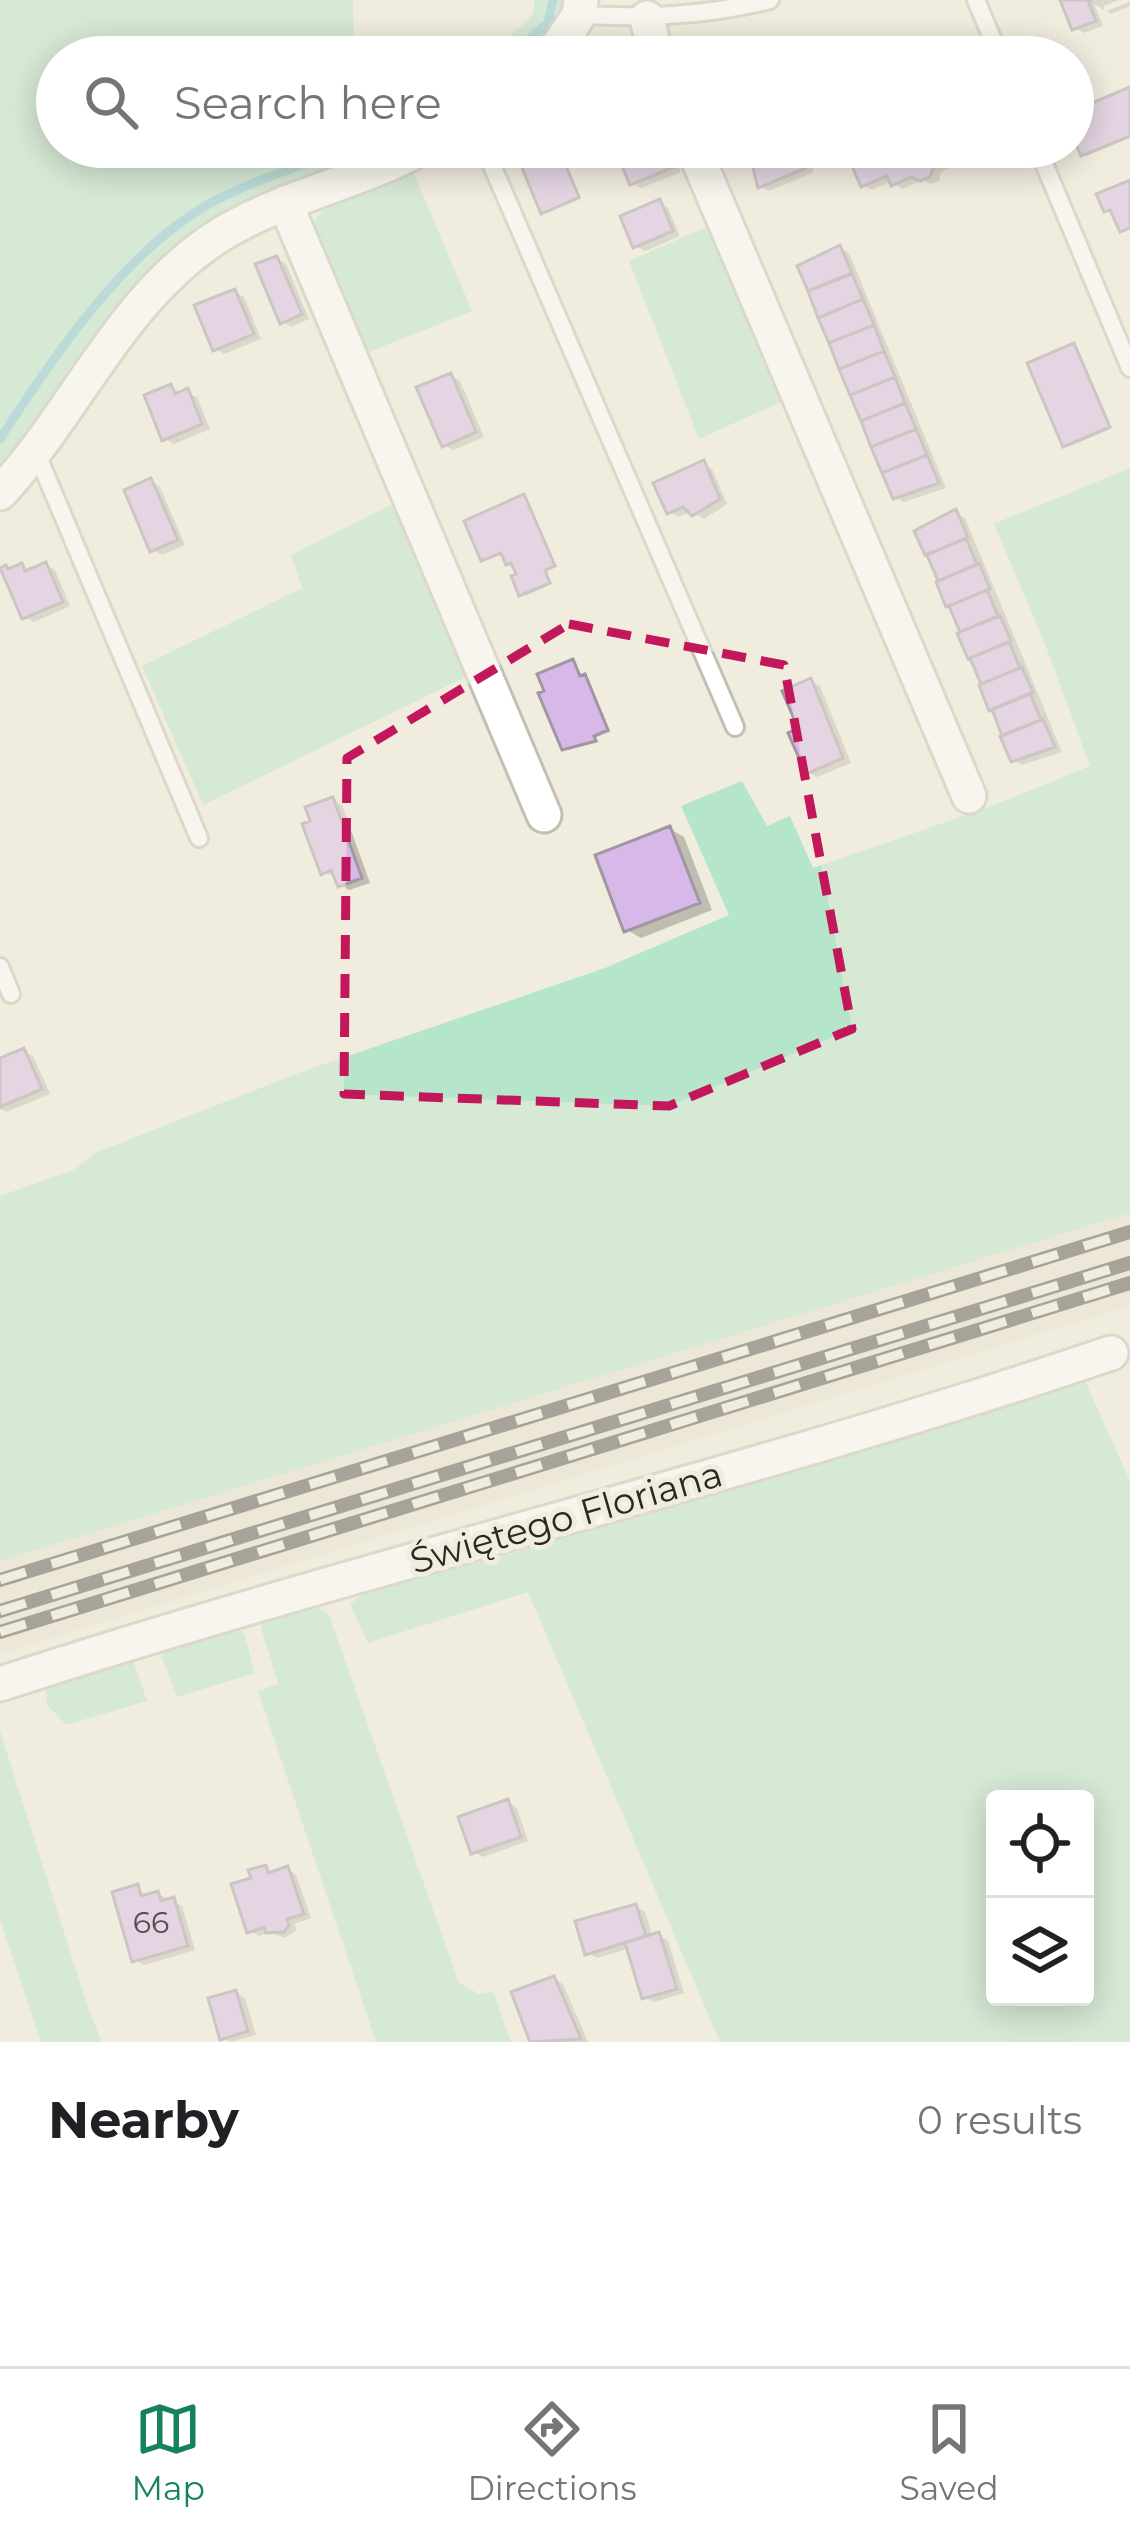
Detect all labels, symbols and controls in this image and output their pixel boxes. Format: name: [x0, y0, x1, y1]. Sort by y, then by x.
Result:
search box: [36, 36, 1094, 168]
icon: search: [78, 69, 144, 135]
text: Search here: [174, 75, 442, 130]
street label: Świętego Floriana: [405, 1451, 727, 1583]
map controls: [986, 1790, 1094, 2006]
button: locate: [986, 1790, 1094, 1898]
button: layers: [986, 1898, 1094, 2006]
house number: 66: [133, 1904, 169, 1941]
text: Nearby: [48, 2089, 239, 2151]
text: 0 results: [917, 2096, 1082, 2144]
tab: Map: [131, 2396, 205, 2508]
tab: Directions: [468, 2396, 637, 2508]
tab: Saved: [899, 2396, 999, 2508]

